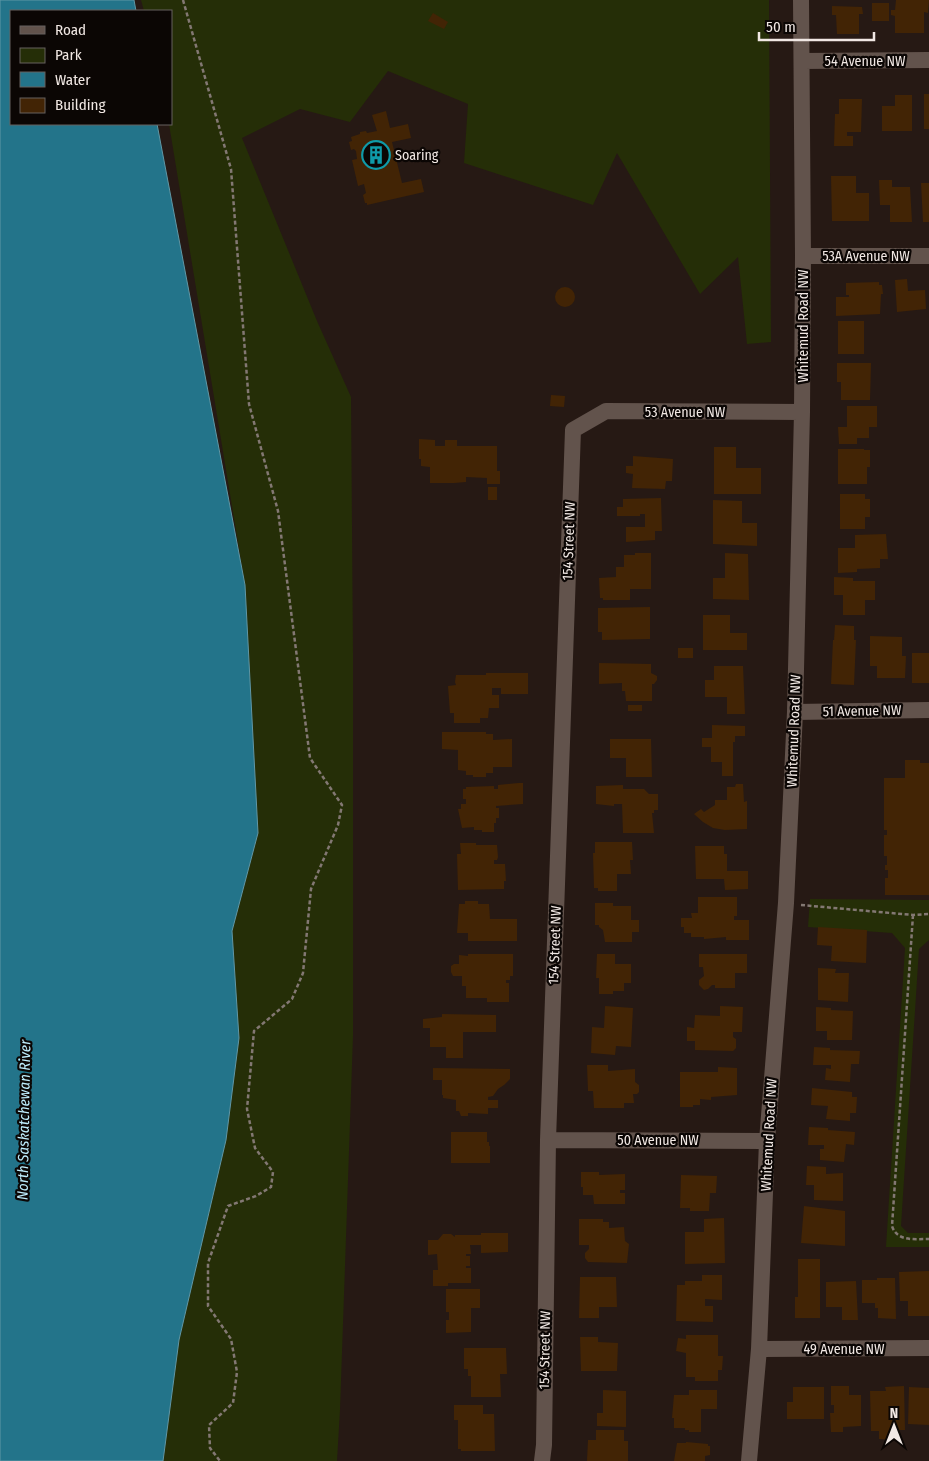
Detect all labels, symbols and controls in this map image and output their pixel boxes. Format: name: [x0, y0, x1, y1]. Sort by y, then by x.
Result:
legend: [10, 10, 172, 125]
scale bar: [759, 10, 874, 42]
text: 50 m: [766, 18, 796, 36]
text: Road: [55, 21, 86, 39]
text: Park: [55, 46, 82, 64]
street label: 54 Avenue NW: [825, 53, 906, 70]
text: Water: [55, 71, 91, 89]
text: Building: [55, 96, 106, 114]
building icon: Soaring: [361, 140, 391, 170]
place label: Soaring: [395, 147, 439, 164]
street label: 53A Avenue NW: [822, 248, 910, 265]
street label: Whitemud Road NW: [795, 269, 812, 382]
street label: 53 Avenue NW: [645, 404, 726, 421]
street label: 154 Street NW: [559, 501, 579, 581]
street label: Whitemud Road NW: [784, 674, 804, 788]
street label: 51 Avenue NW: [822, 702, 902, 720]
street label: 154 Street NW: [545, 905, 565, 985]
water label: North Saskatchewan River: [14, 1039, 34, 1200]
street label: Whitemud Road NW: [758, 1078, 780, 1192]
street label: 50 Avenue NW: [617, 1132, 699, 1149]
street label: 154 Street NW: [536, 1310, 554, 1389]
street label: 49 Avenue NW: [804, 1341, 885, 1358]
north arrow: [869, 1401, 919, 1451]
text: N: [890, 1405, 898, 1422]

